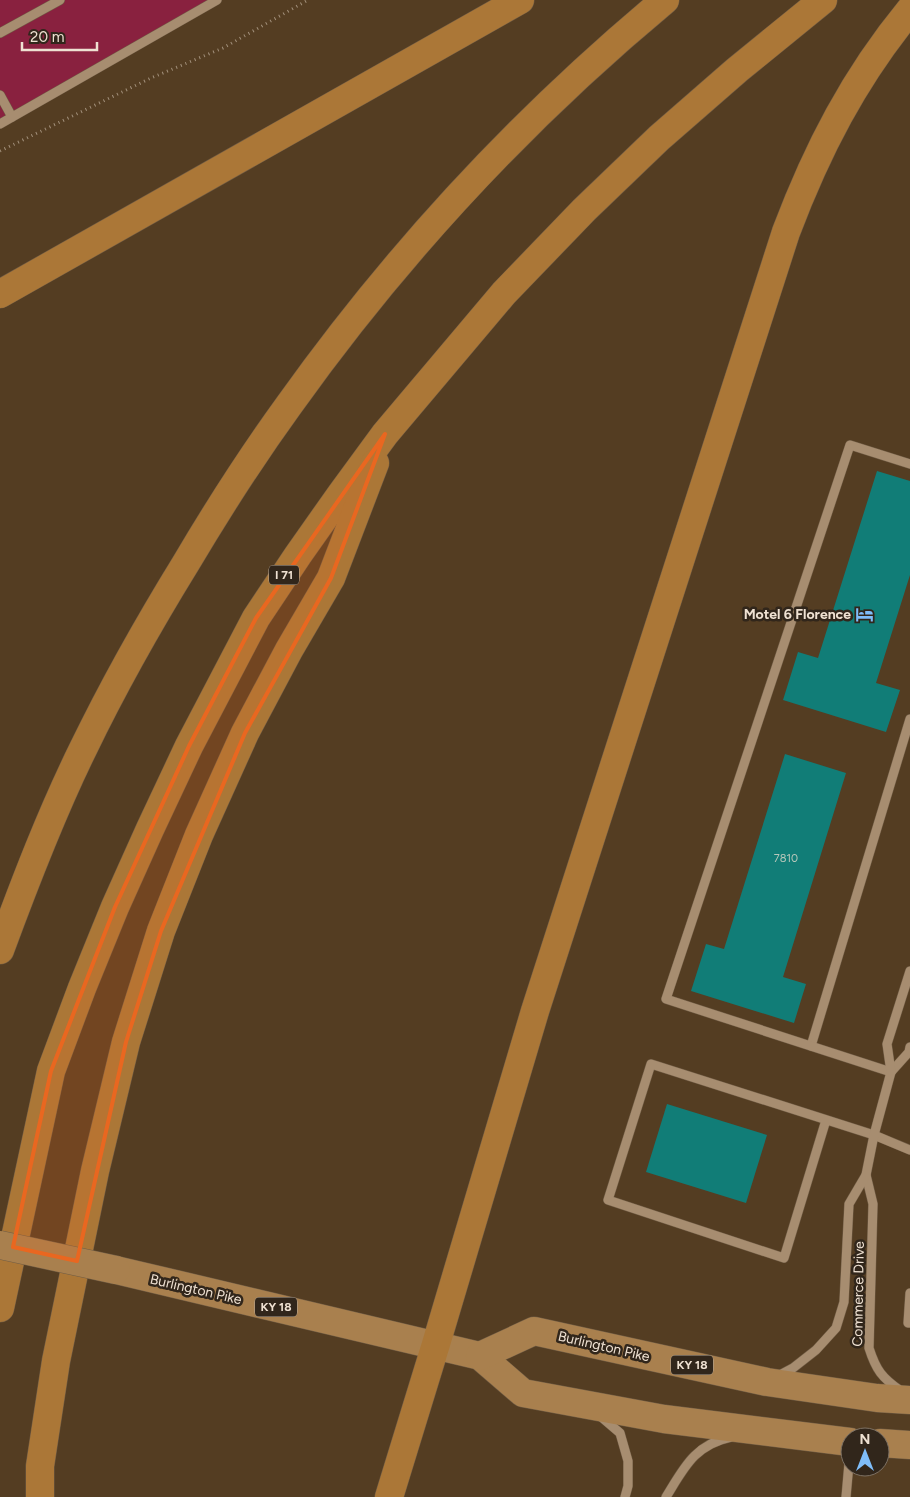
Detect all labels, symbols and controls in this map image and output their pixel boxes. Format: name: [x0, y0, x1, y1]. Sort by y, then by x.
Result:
scale bar: [22, 20, 98, 52]
text: 20 m: [30, 28, 64, 46]
road number: I 71: [269, 566, 299, 584]
hotel icon: Motel 6 Florence: [855, 604, 875, 624]
place label: Motel 6 Florence: [744, 606, 851, 623]
house number: 7810: [774, 852, 798, 865]
street label: Commerce Drive: [849, 1241, 868, 1347]
street label: Burlington Pike: [148, 1271, 244, 1308]
road number: KY 18: [255, 1298, 297, 1316]
street label: Burlington Pike: [556, 1328, 652, 1365]
road number: KY 18: [671, 1356, 713, 1374]
north arrow: [840, 1427, 890, 1477]
text: N: [860, 1431, 870, 1448]

